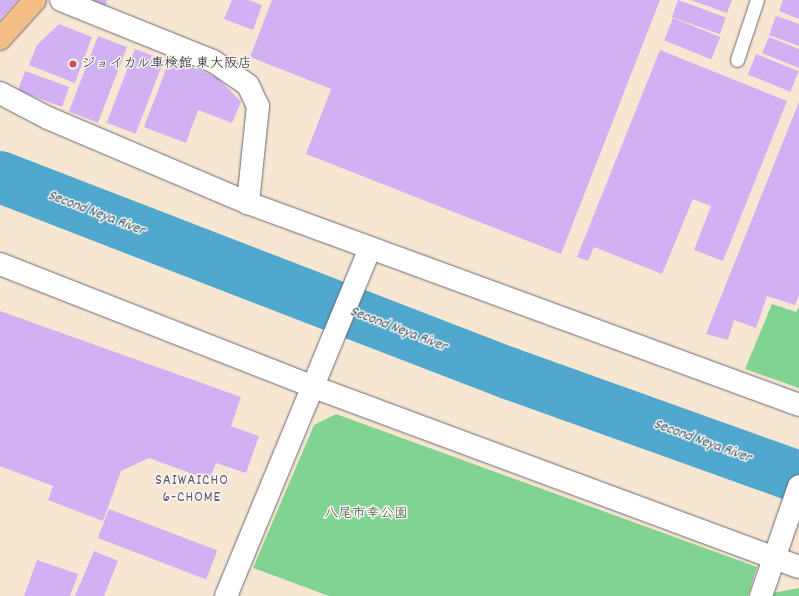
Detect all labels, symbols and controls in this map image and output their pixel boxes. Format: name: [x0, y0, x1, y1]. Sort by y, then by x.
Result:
place label: ジョイカル車検館 東大阪店: [81, 56, 252, 72]
marker: ジョイカル車検館 東大阪店: [68, 59, 78, 69]
water label: Second Neya River: [45, 187, 147, 241]
water label: Second Neya River: [347, 303, 449, 357]
water label: Second Neya River: [651, 416, 753, 468]
district label: SAIWAICHO 6-CHOME: [155, 472, 229, 507]
park label: 八尾市幸公園: [324, 506, 408, 522]

